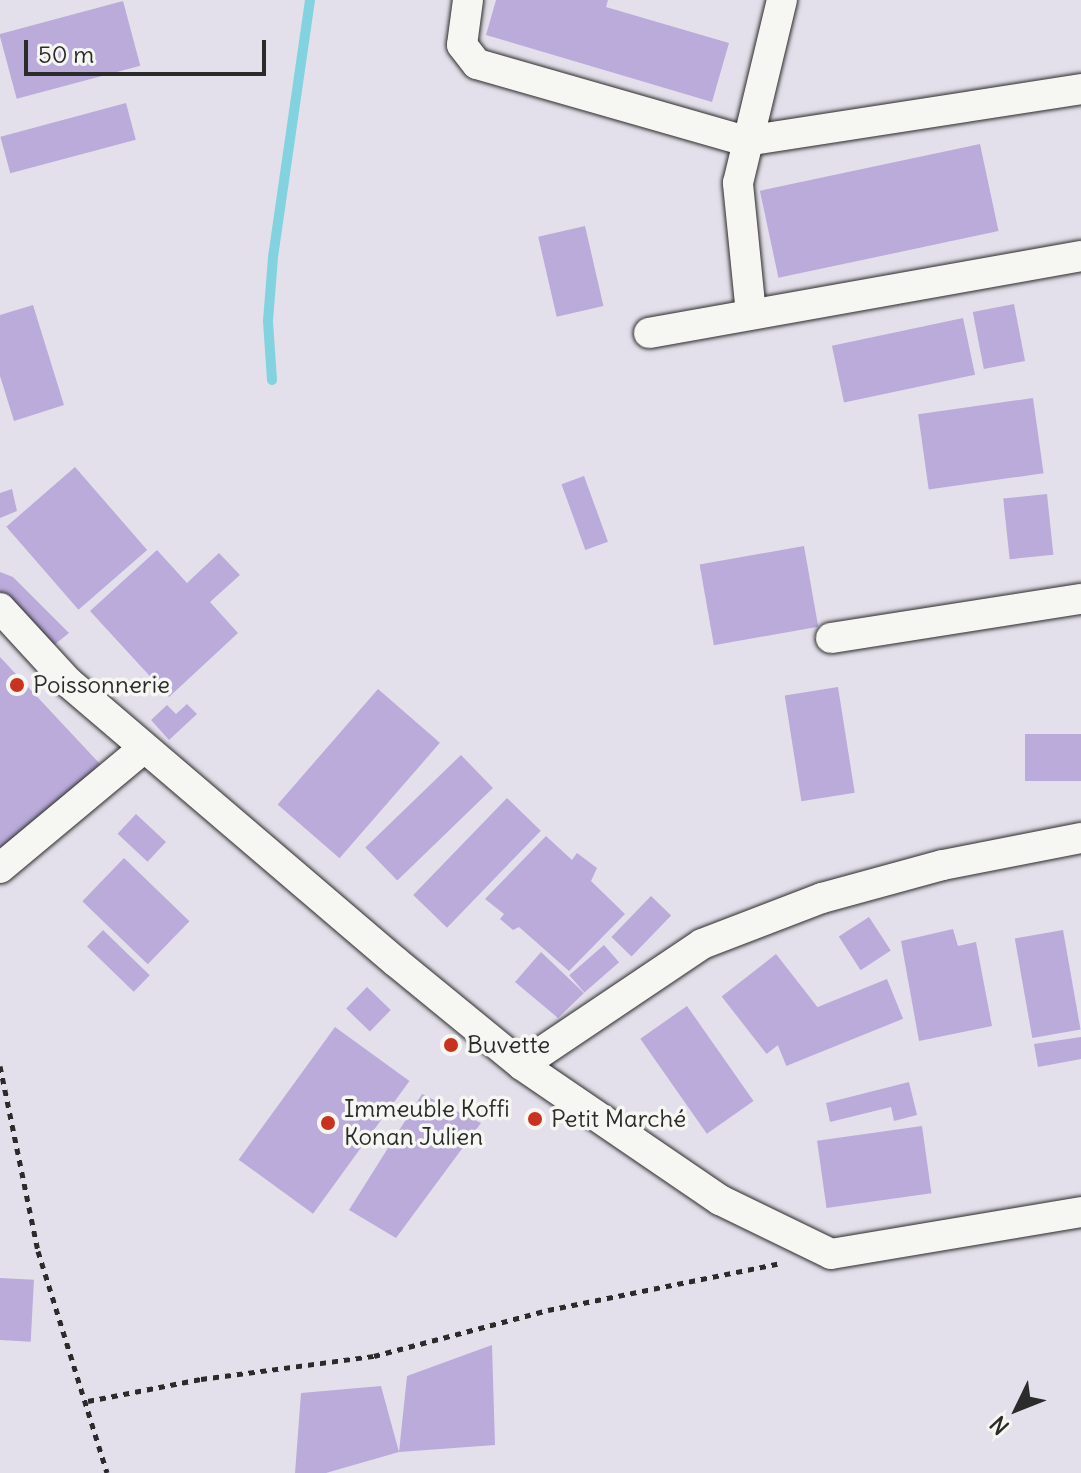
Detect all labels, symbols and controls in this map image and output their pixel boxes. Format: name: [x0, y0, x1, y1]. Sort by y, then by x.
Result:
scale bar: [28, 24, 270, 74]
text: 50 m: [38, 39, 94, 69]
place label: Poissonnerie: [33, 671, 170, 699]
marker: Poissonnerie: [8, 676, 26, 694]
place label: Buvette: [467, 1031, 550, 1059]
marker: Buvette: [442, 1036, 460, 1054]
place label: Immeuble Koffi Konan Julien: [344, 1095, 510, 1151]
place label: Petit Marché: [551, 1105, 686, 1133]
marker: Petit Marché: [526, 1110, 544, 1128]
marker: Immeuble Koffi Konan Julien: [319, 1114, 337, 1132]
north arrow: [977, 1369, 1057, 1449]
text: N: [984, 1410, 1015, 1440]

